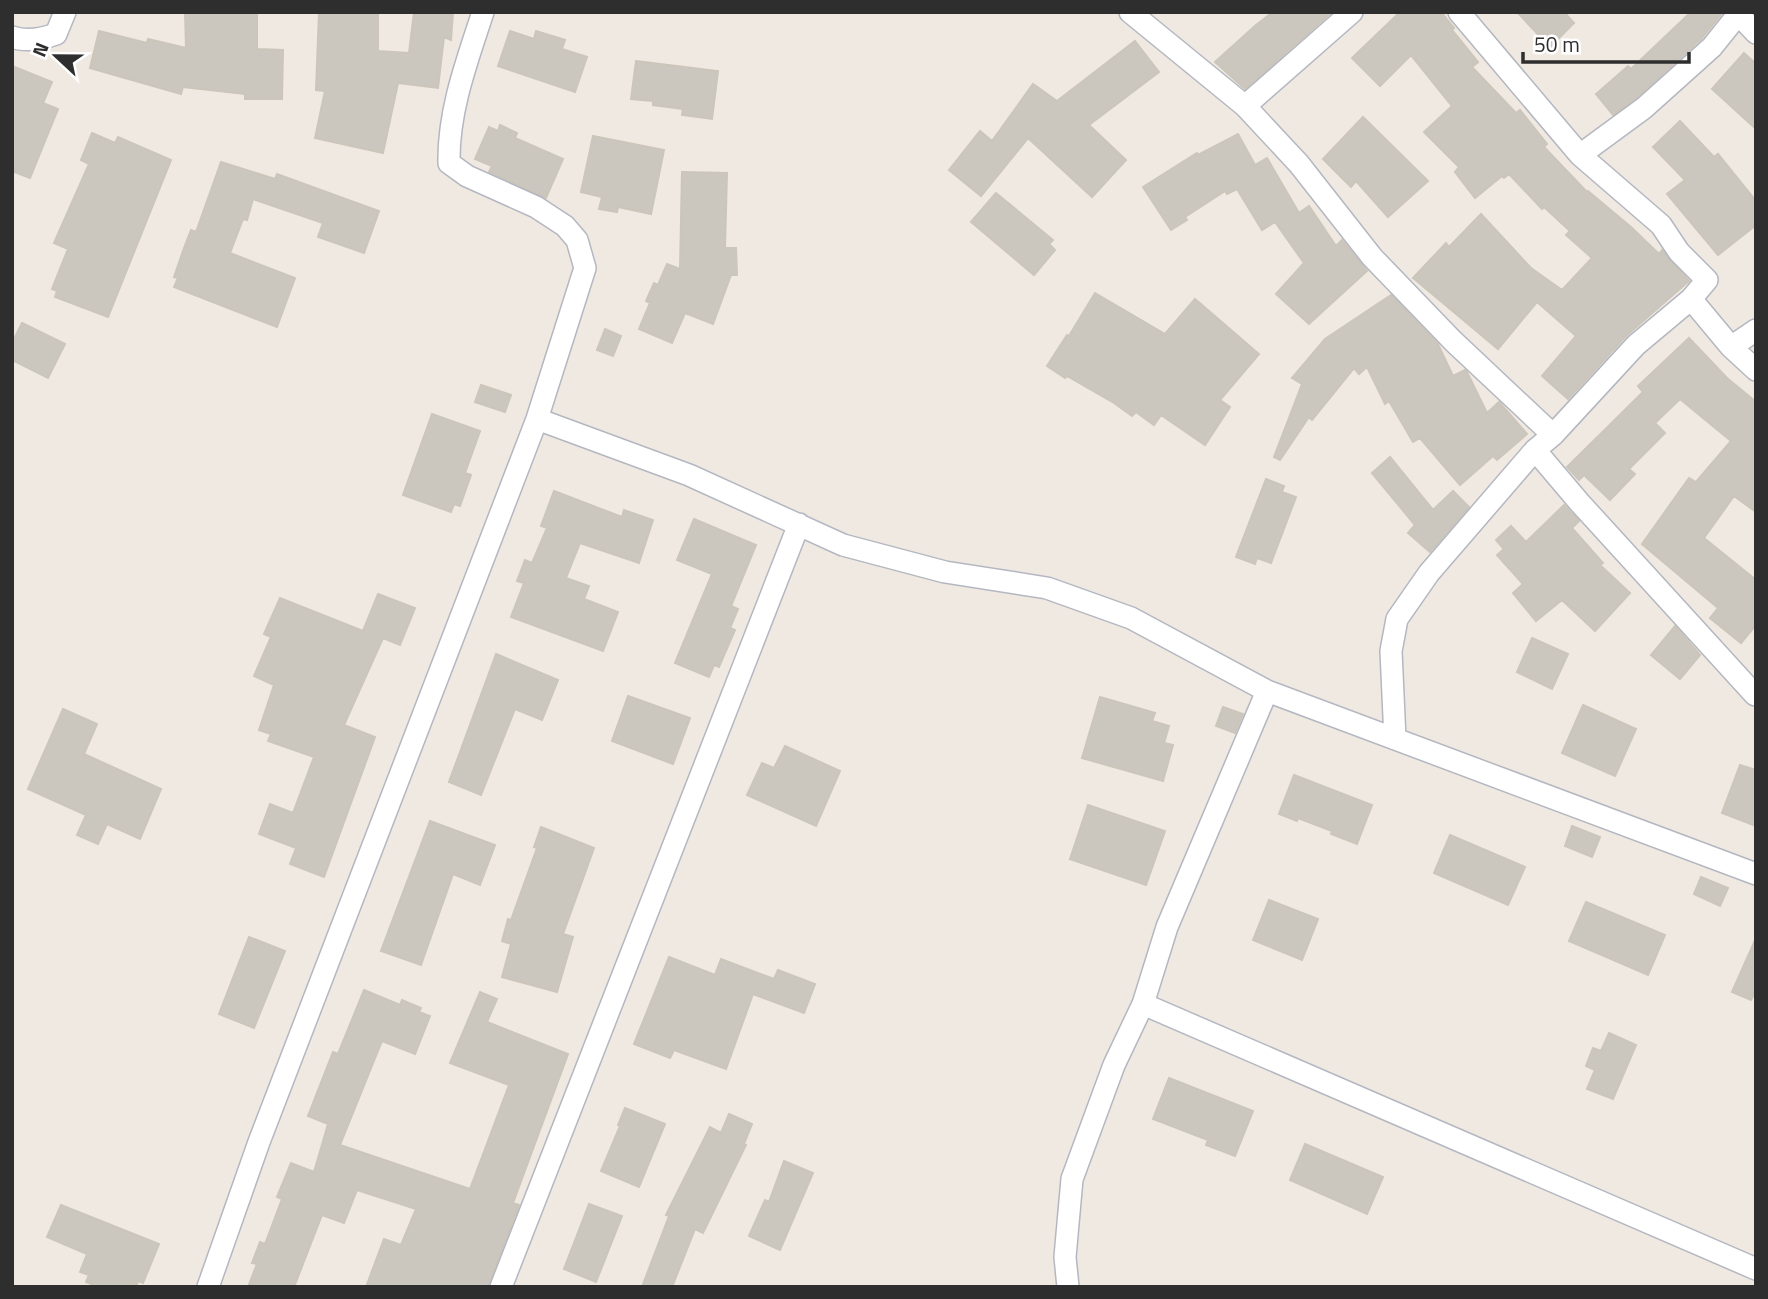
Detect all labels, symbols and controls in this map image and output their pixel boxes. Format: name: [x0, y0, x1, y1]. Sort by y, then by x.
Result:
north arrow: [21, 21, 91, 91]
scale bar: [1523, 21, 1689, 65]
text: 50 m: [1534, 28, 1580, 60]
text: N: [24, 38, 56, 61]

